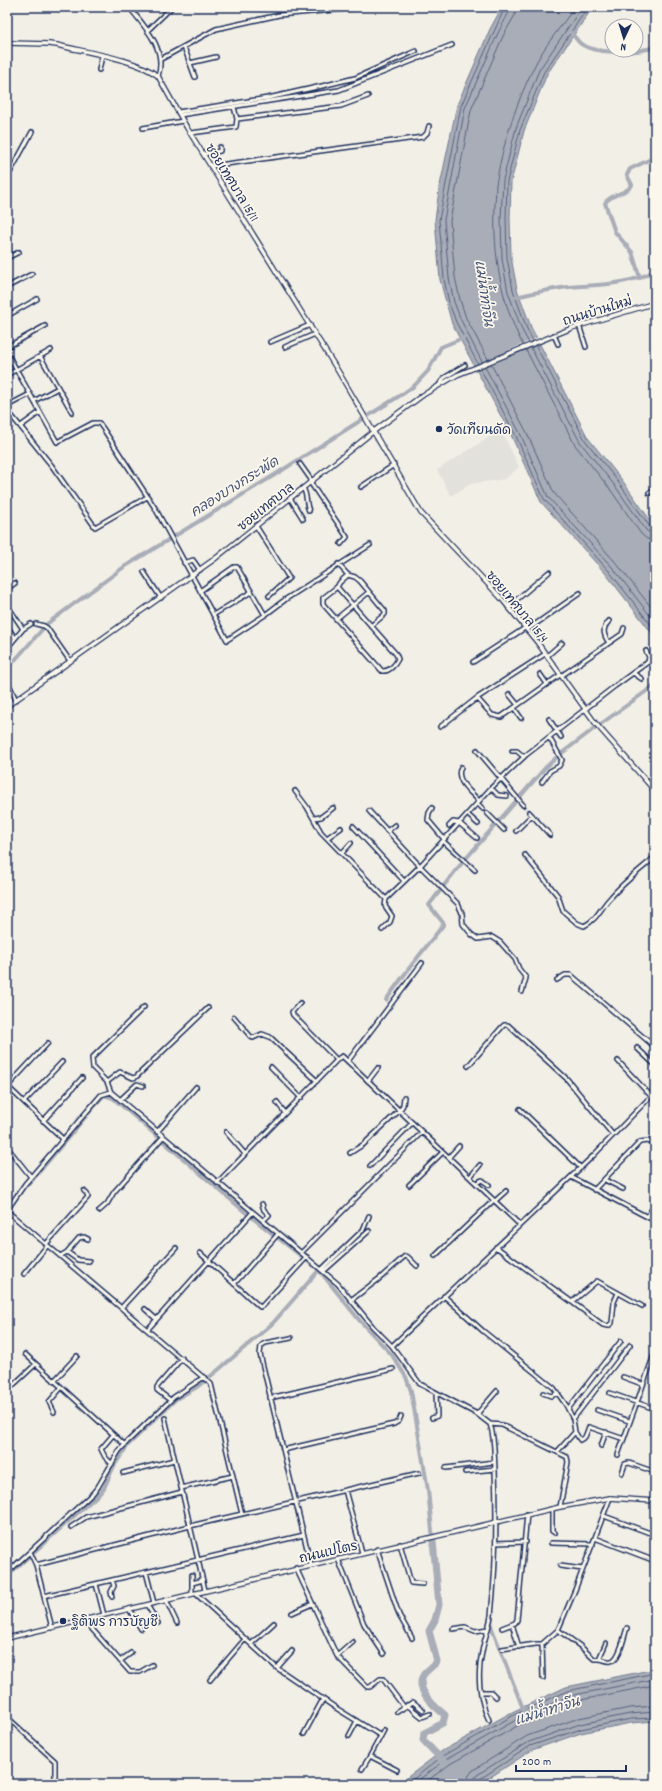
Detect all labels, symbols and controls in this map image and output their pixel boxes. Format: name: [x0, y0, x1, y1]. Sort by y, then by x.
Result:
north arrow: [604, 18, 644, 58]
text: N: [620, 38, 627, 54]
street label: ซอยเทศบาล 15/11: [199, 141, 263, 226]
water label: แม่น้ำท่าจีน: [468, 258, 503, 328]
street label: ถนนบ้านใหม่: [560, 291, 635, 332]
place label: วัดเทียนดัด: [447, 421, 511, 441]
marker: วัดเทียนดัด: [434, 424, 444, 434]
water label: คลองบางกระพัด: [187, 452, 284, 523]
street label: ซอยเทศบาล: [234, 479, 299, 537]
street label: ซอยเทศบาล 15/4: [480, 568, 552, 648]
street label: ถนนเปโตร: [297, 1536, 360, 1569]
place label: ฐิติพร การบัญชี: [71, 1613, 158, 1633]
marker: ฐิติพร การบัญชี: [58, 1616, 68, 1626]
water label: แม่น้ำท่าจีน: [511, 1688, 583, 1731]
scale bar: [516, 1747, 626, 1773]
text: 200 m: [522, 1754, 551, 1771]

